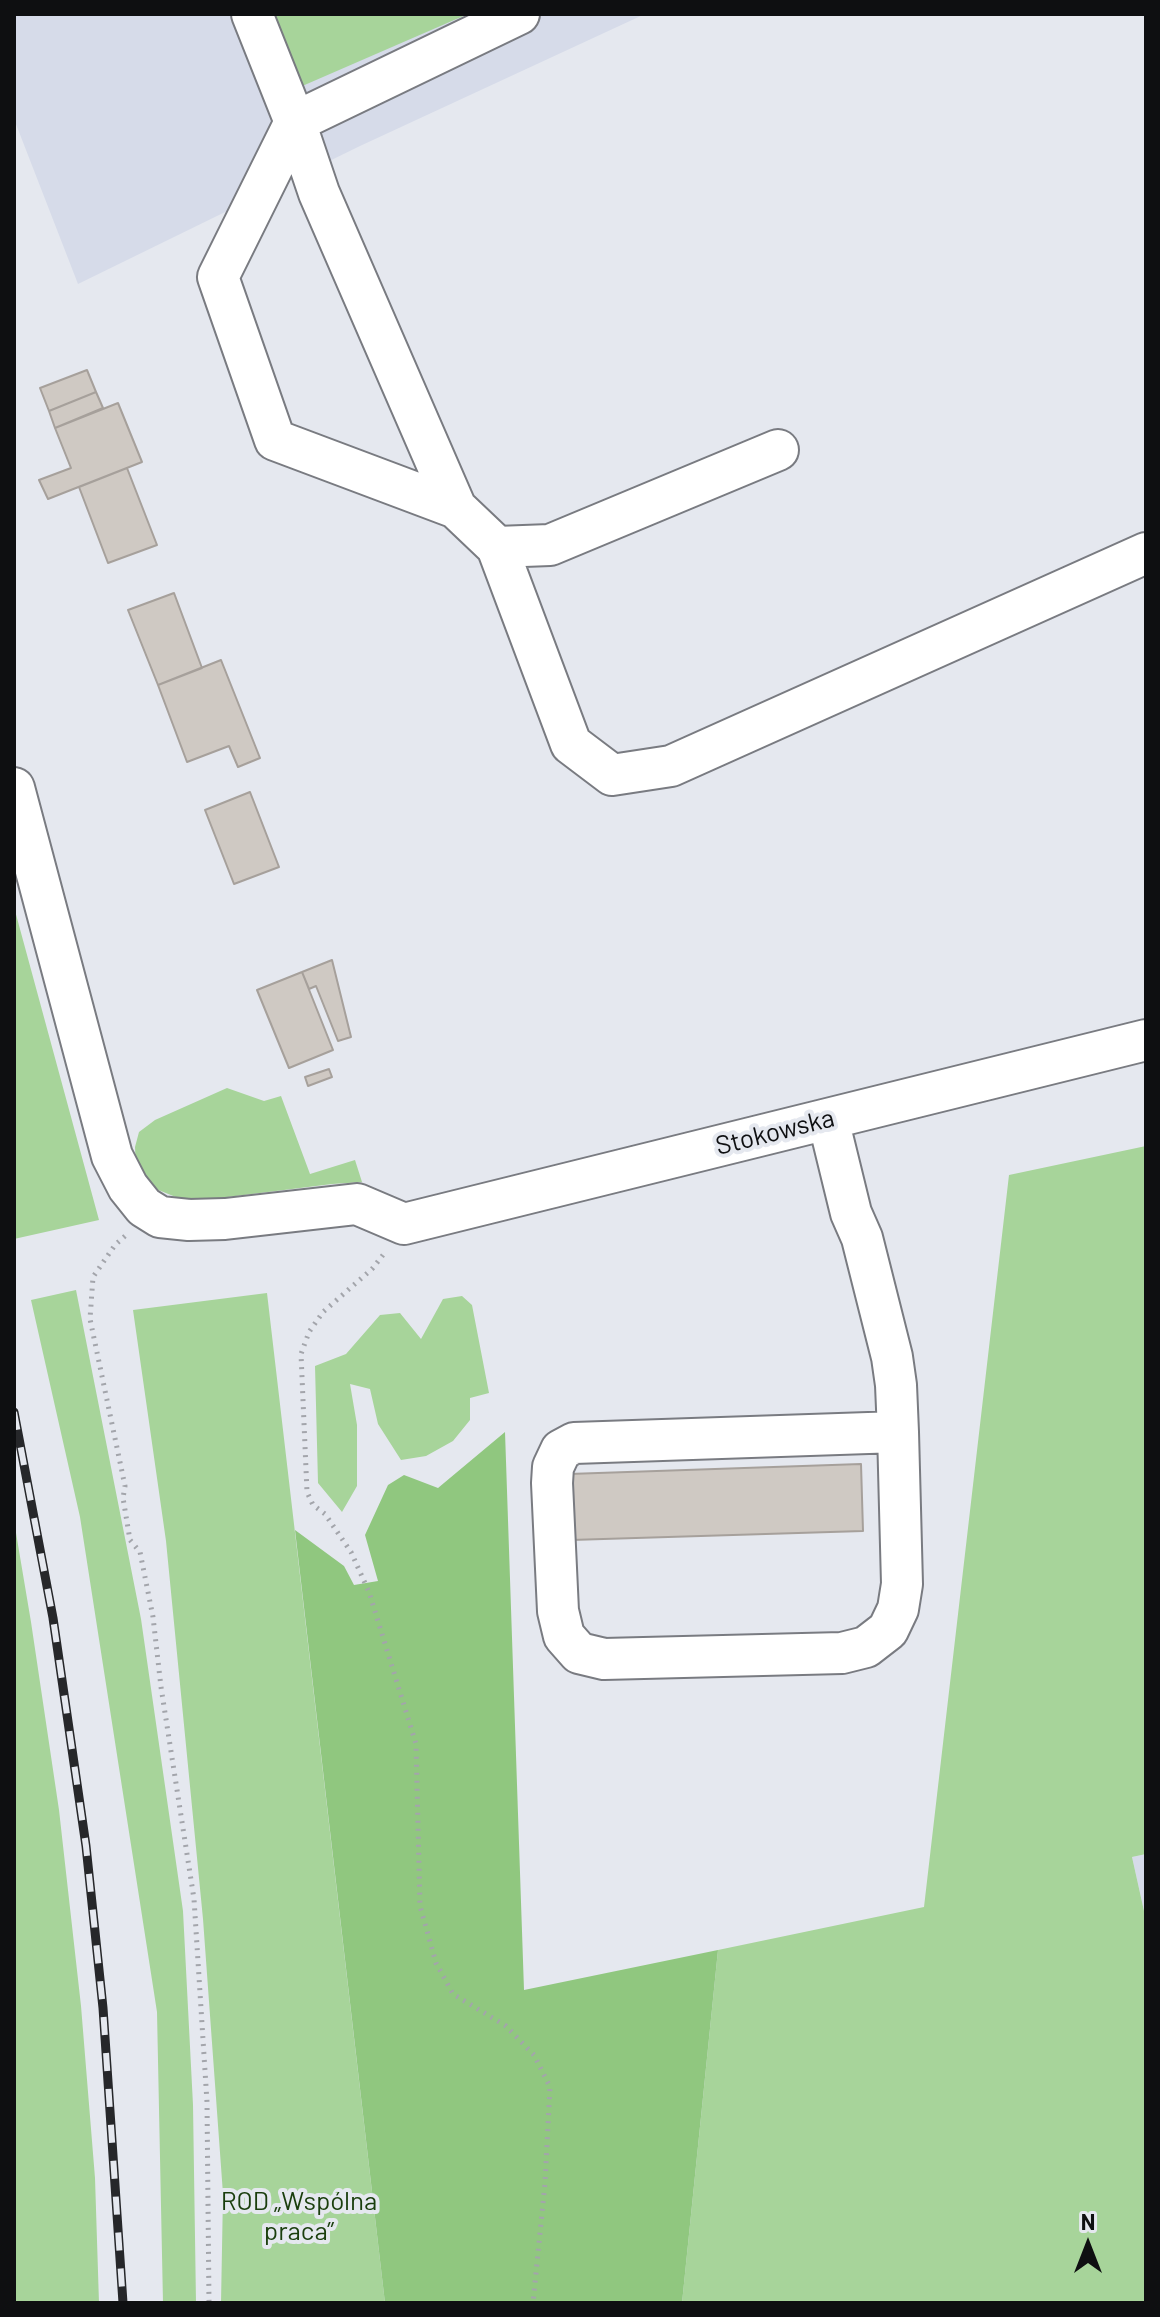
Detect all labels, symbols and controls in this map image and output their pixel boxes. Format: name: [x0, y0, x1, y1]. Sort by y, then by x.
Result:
street label: Stokowska: [712, 1102, 838, 1162]
park label: ROD „Wspólna praca”: [221, 2185, 377, 2246]
north arrow: [1048, 2205, 1128, 2285]
text: N: [1081, 2208, 1095, 2234]

